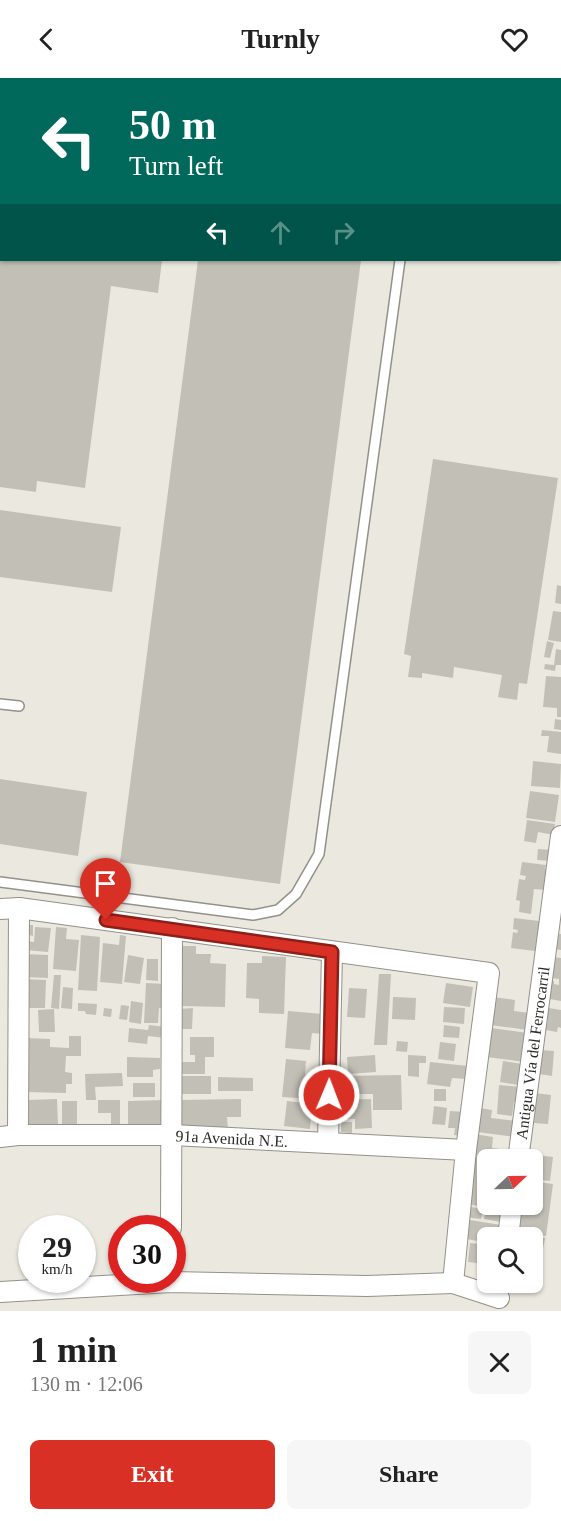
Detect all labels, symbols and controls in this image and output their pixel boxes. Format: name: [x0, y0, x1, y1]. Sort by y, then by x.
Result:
icon: back: [30, 23, 63, 56]
icon: heart: [498, 23, 531, 56]
text: Turnly: [241, 24, 320, 54]
icon: left: [30, 102, 108, 180]
text: 50 m: [129, 102, 217, 148]
text: Turn left: [129, 151, 223, 181]
icon: left: [201, 216, 234, 249]
icon: ahead: [264, 216, 297, 249]
icon: right: [327, 216, 360, 249]
pin: [80, 858, 131, 920]
icon: arrive: [89, 867, 122, 900]
street label: Antigua Vía del Ferrocarril: [513, 965, 553, 1141]
position arrow: [297, 1063, 361, 1127]
street label: 91a Avenida N.E.: [175, 1127, 288, 1150]
north arrow: [477, 1149, 543, 1215]
map controls: [477, 1149, 543, 1293]
speed limit sign: 30: [108, 1215, 186, 1293]
button: search: [477, 1227, 543, 1293]
text: 29: [42, 1230, 72, 1263]
text: km/h: [42, 1261, 72, 1277]
text: 1 min: [30, 1330, 117, 1370]
button: close: [468, 1331, 531, 1394]
text: 130 m · 12:06: [30, 1373, 143, 1395]
button: Exit: [30, 1440, 275, 1509]
button: Share: [287, 1440, 531, 1509]

